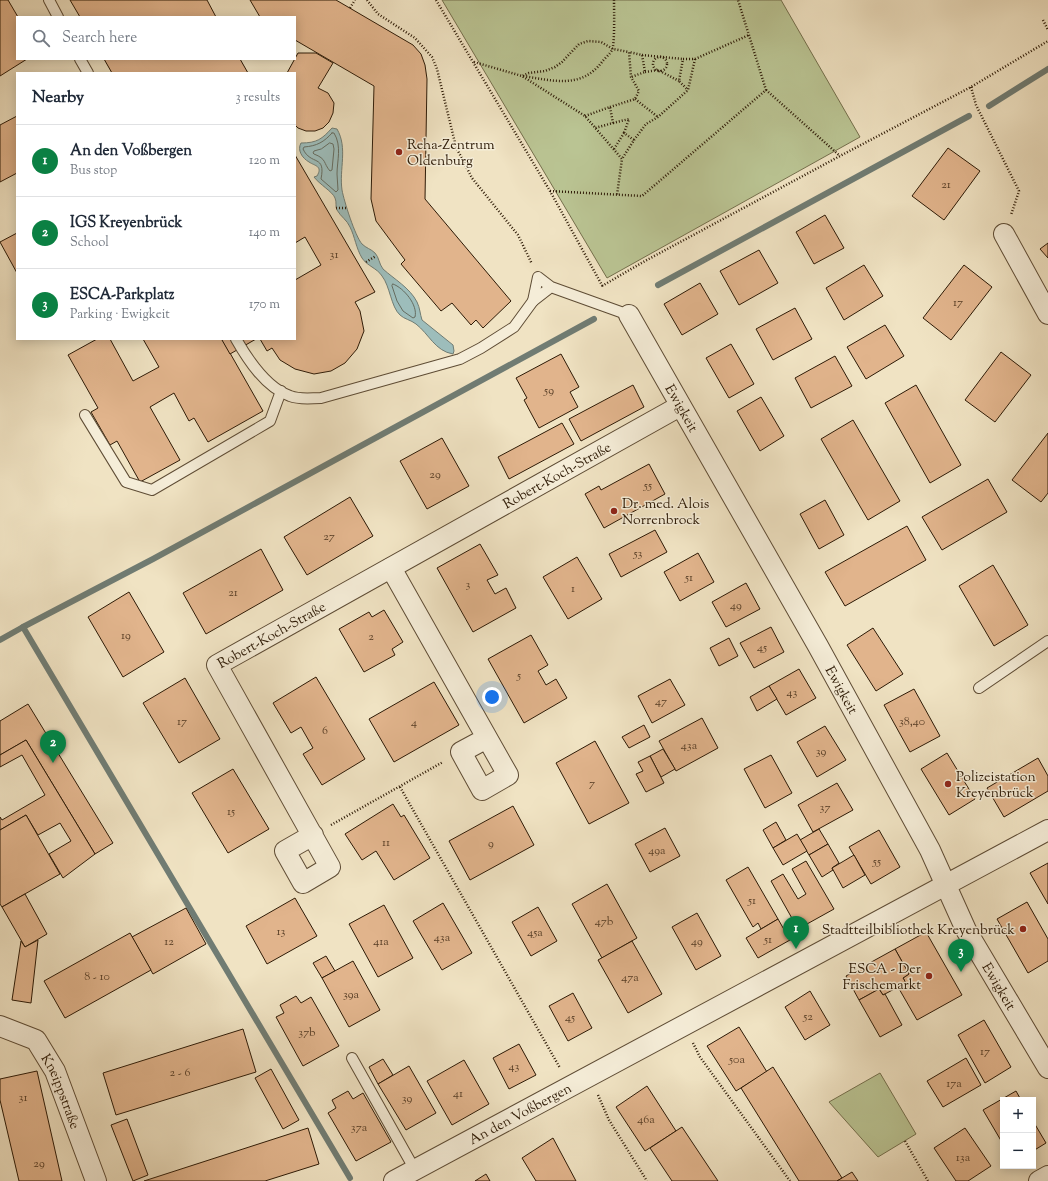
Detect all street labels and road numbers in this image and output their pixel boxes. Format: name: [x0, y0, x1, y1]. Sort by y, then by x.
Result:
street label: Ewigkeit: [659, 381, 702, 437]
street label: Robert-Koch-Straße: [500, 438, 615, 515]
street label: Robert-Koch-Straße: [214, 598, 330, 675]
street label: Ewigkeit: [819, 663, 862, 719]
street label: Ewigkeit: [976, 960, 1020, 1015]
street label: Kneippstraße: [35, 1051, 84, 1132]
street label: An den Voßbergen: [466, 1079, 576, 1151]

